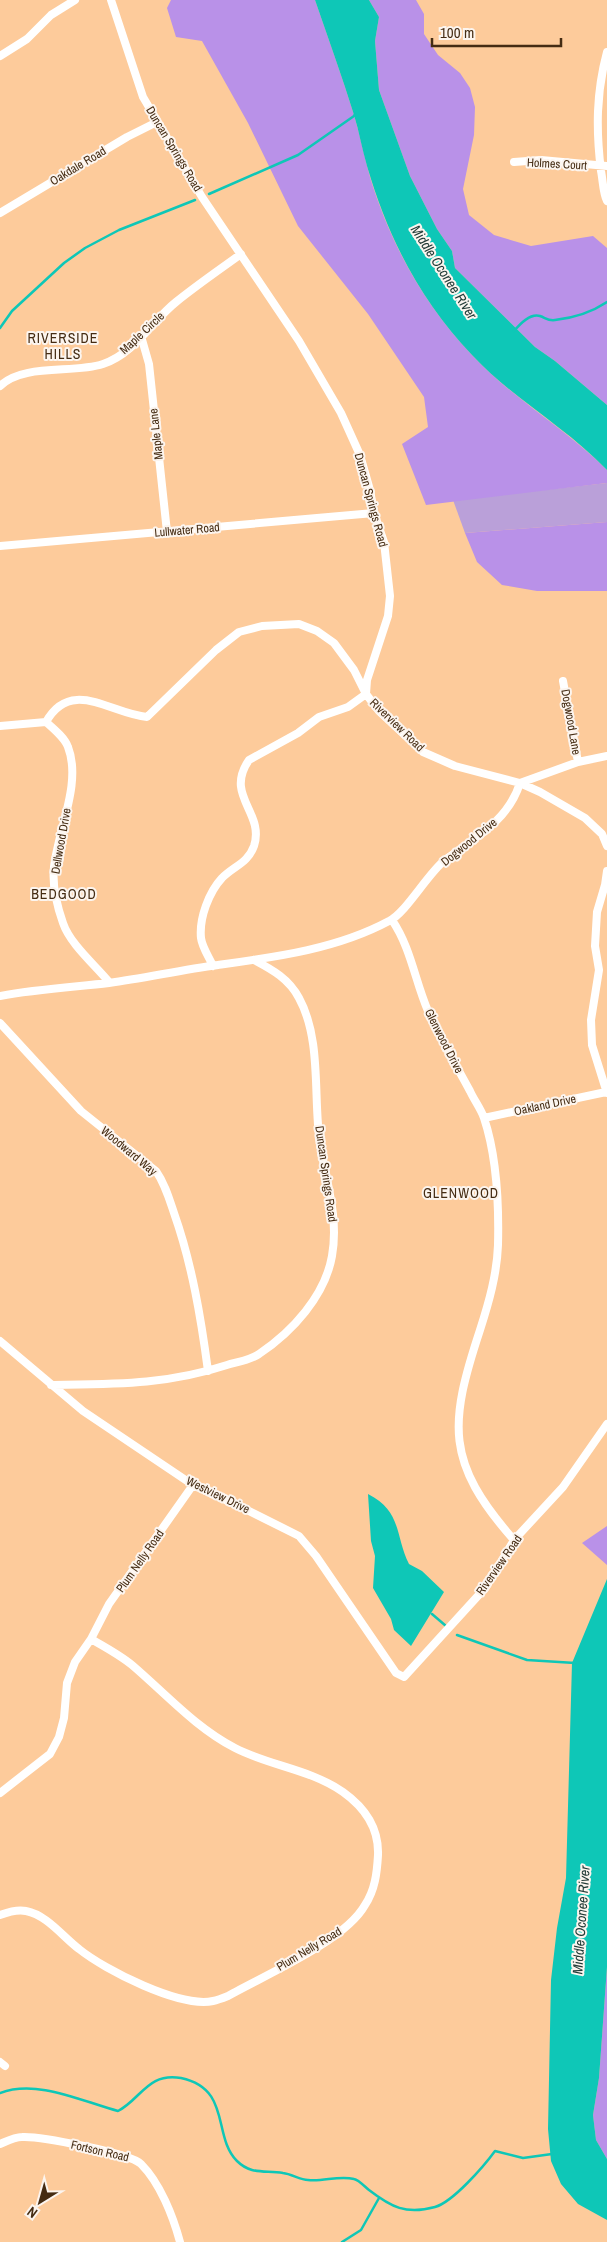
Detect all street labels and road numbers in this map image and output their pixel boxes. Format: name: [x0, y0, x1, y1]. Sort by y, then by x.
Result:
street label: Duncan Springs Road: [142, 103, 206, 195]
street label: Oakdale Road: [47, 143, 109, 189]
street label: Holmes Court: [527, 154, 588, 174]
street label: Maple Circle: [116, 308, 168, 358]
street label: Maple Lane: [145, 408, 167, 460]
street label: Duncan Springs Road: [351, 451, 391, 549]
street label: Lullwater Road: [154, 519, 220, 541]
street label: Dogwood Lane: [557, 688, 585, 756]
street label: Riverview Road: [366, 695, 428, 755]
street label: Dellwood Drive: [47, 807, 75, 875]
street label: Dogwood Drive: [438, 814, 500, 870]
street label: Glenwood Drive: [421, 1006, 467, 1076]
street label: Oakland Drive: [513, 1091, 577, 1119]
street label: Woodward Way: [97, 1123, 161, 1179]
street label: Duncan Springs Road: [311, 1125, 341, 1223]
street label: Westview Drive: [184, 1473, 252, 1517]
street label: Plum Nelly Road: [112, 1526, 168, 1596]
street label: Riverview Road: [472, 1532, 526, 1598]
street label: Plum Nelly Road: [273, 1923, 345, 1975]
street label: Fortson Road: [69, 2137, 131, 2165]

